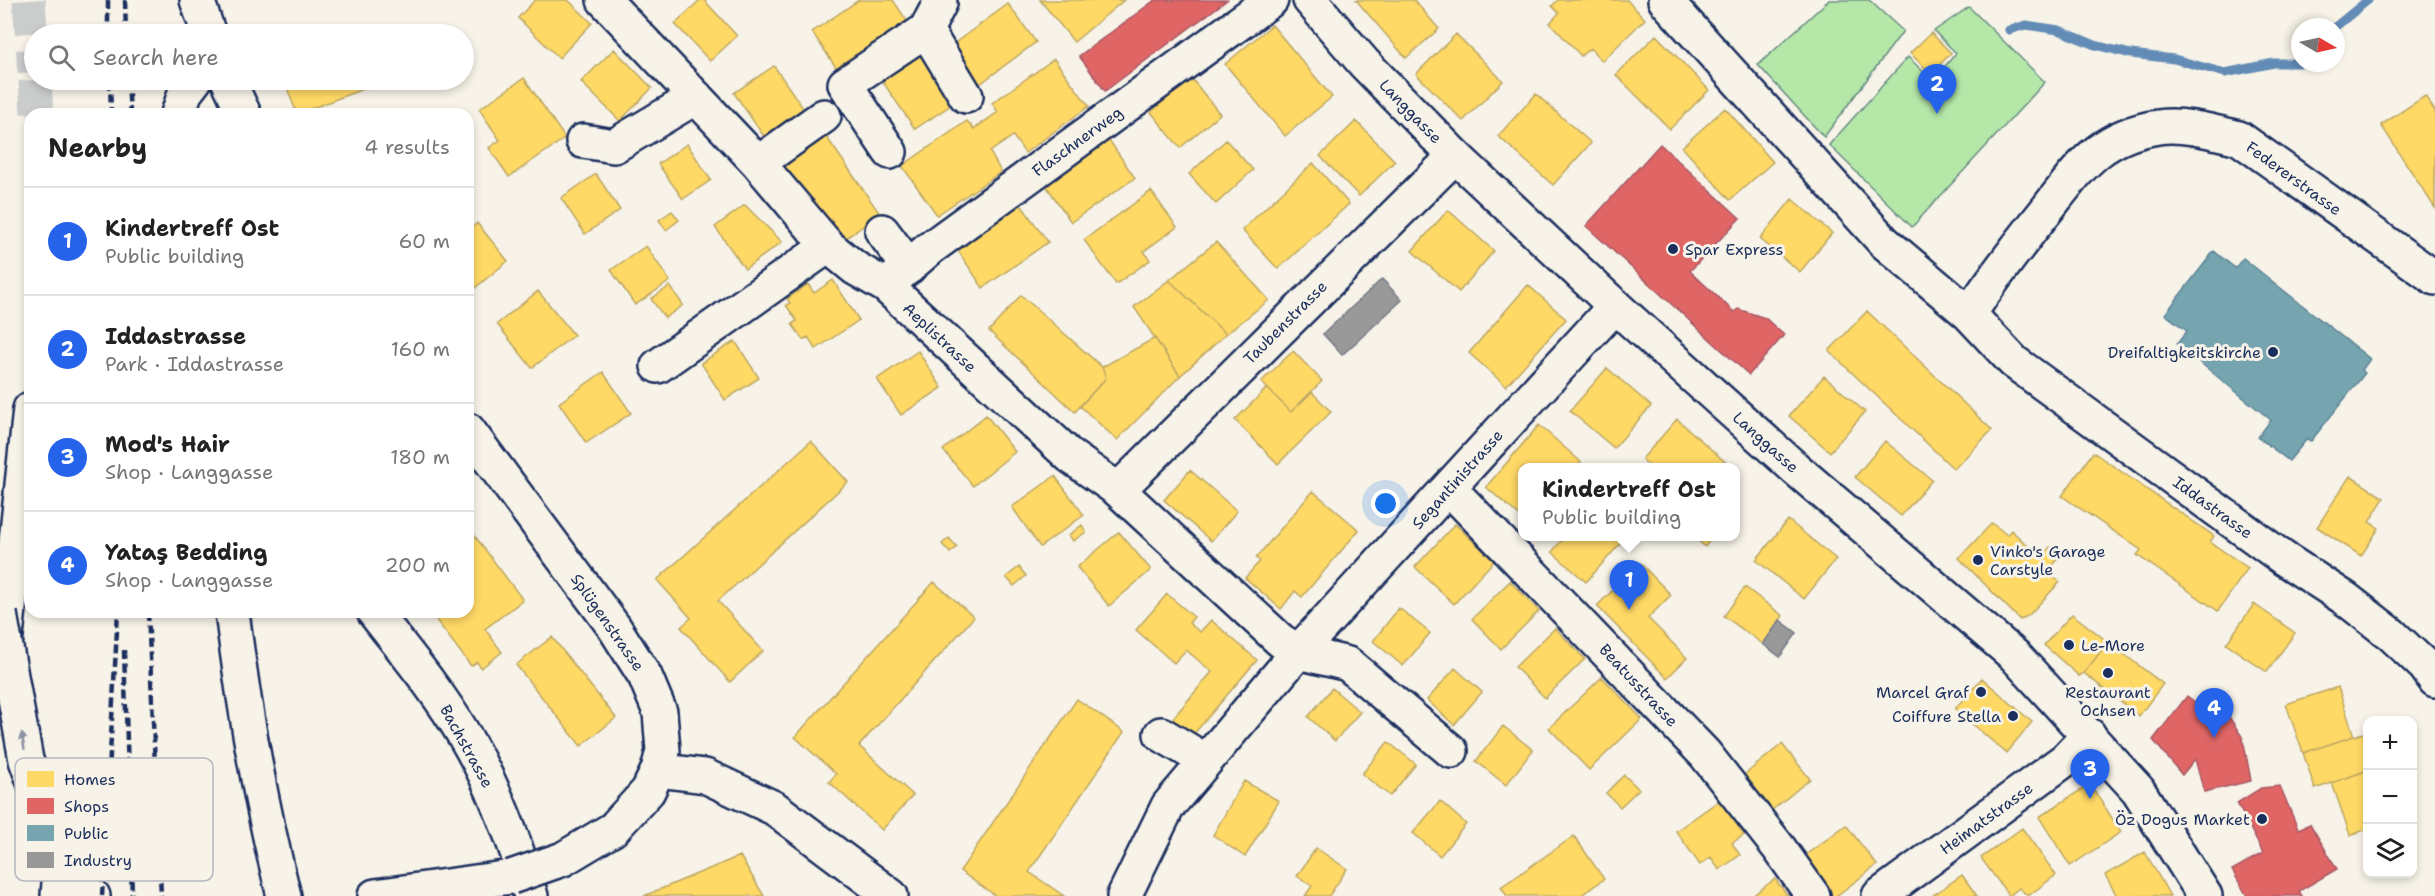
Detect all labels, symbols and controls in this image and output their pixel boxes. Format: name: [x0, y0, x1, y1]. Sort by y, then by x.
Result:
north arrow: [2291, 18, 2345, 72]
search box: [24, 24, 474, 90]
icon: search: [45, 41, 78, 74]
text: Search here: [93, 43, 219, 72]
pin: 2: [1918, 64, 1956, 114]
street label: Langgasse: [1375, 75, 1447, 148]
street label: Flaschnerweg: [1028, 101, 1127, 181]
text: Nearby: [48, 130, 147, 165]
text: 4 results: [364, 134, 450, 160]
street label: Federerstrasse: [2242, 137, 2346, 220]
text: Kindertreff Ost: [105, 214, 279, 243]
text: 1: [63, 228, 72, 254]
text: 60 m: [398, 228, 450, 254]
place label: Spar Express: [1685, 239, 1784, 260]
marker: Spar Express: [1666, 242, 1680, 256]
text: Public building: [105, 243, 244, 269]
street label: Taubenstrasse: [1239, 276, 1332, 369]
street label: Aeplistrasse: [898, 298, 981, 377]
text: Iddastrasse: [105, 322, 246, 351]
text: 2: [61, 336, 75, 362]
text: 160 m: [391, 336, 450, 362]
place label: Dreifaltigkeitskirche: [2108, 342, 2261, 363]
marker: Dreifaltigkeitskirche: [2266, 345, 2280, 359]
text: Park · Iddastrasse: [105, 351, 284, 377]
street label: Langgasse: [1728, 407, 1803, 478]
street label: Segantinistrasse: [1407, 425, 1508, 533]
text: Mod's Hair: [105, 430, 230, 459]
text: 3: [61, 444, 75, 470]
text: 180 m: [390, 444, 450, 470]
text: Shop · Langgasse: [105, 459, 273, 485]
popup: [1518, 463, 1740, 541]
street label: Iddastrasse: [2169, 471, 2257, 543]
text: Kindertreff Ost: [1542, 475, 1716, 504]
your location: [1371, 489, 1400, 518]
text: Public building: [1542, 504, 1681, 530]
text: Yataş Bedding: [105, 538, 267, 567]
place label: Vinko's Garage Carstyle: [1990, 541, 2105, 580]
text: 4: [61, 552, 75, 578]
text: 200 m: [385, 552, 450, 578]
marker: Vinko's Garage Carstyle: [1971, 553, 1985, 567]
pin: 1: [1610, 560, 1648, 610]
text: Shop · Langgasse: [105, 567, 273, 593]
street label: Splügenstrasse: [566, 569, 649, 675]
place label: Le-More: [2081, 635, 2145, 656]
marker: Le-More: [2062, 638, 2076, 652]
street label: Beatusstrasse: [1595, 639, 1683, 731]
marker: Restaurant Ochsen: [2101, 666, 2115, 680]
place label: Marcel Graf: [1876, 682, 1970, 703]
place label: Restaurant Ochsen: [2065, 682, 2151, 721]
marker: Marcel Graf: [1974, 685, 1988, 699]
pin: 4: [2194, 688, 2234, 738]
street label: Bachstrasse: [435, 701, 498, 792]
place label: Coiffure Stella: [1892, 706, 2001, 727]
marker: Coiffure Stella: [2006, 709, 2020, 723]
map controls: [2363, 716, 2417, 878]
button: +: [2363, 716, 2417, 770]
one-way arrow: [18, 732, 27, 751]
pin: 3: [2070, 750, 2110, 799]
legend: [15, 758, 213, 881]
text: Homes: [64, 769, 116, 790]
button: −: [2363, 770, 2417, 824]
street label: Heimatstrasse: [1936, 777, 2037, 859]
text: Shops: [64, 796, 109, 817]
place label: Öz Dogus Market: [2115, 809, 2250, 830]
marker: Öz Dogus Market: [2255, 812, 2269, 826]
text: Public: [64, 823, 109, 844]
button: layers: [2363, 824, 2417, 878]
text: Industry: [64, 850, 132, 871]

